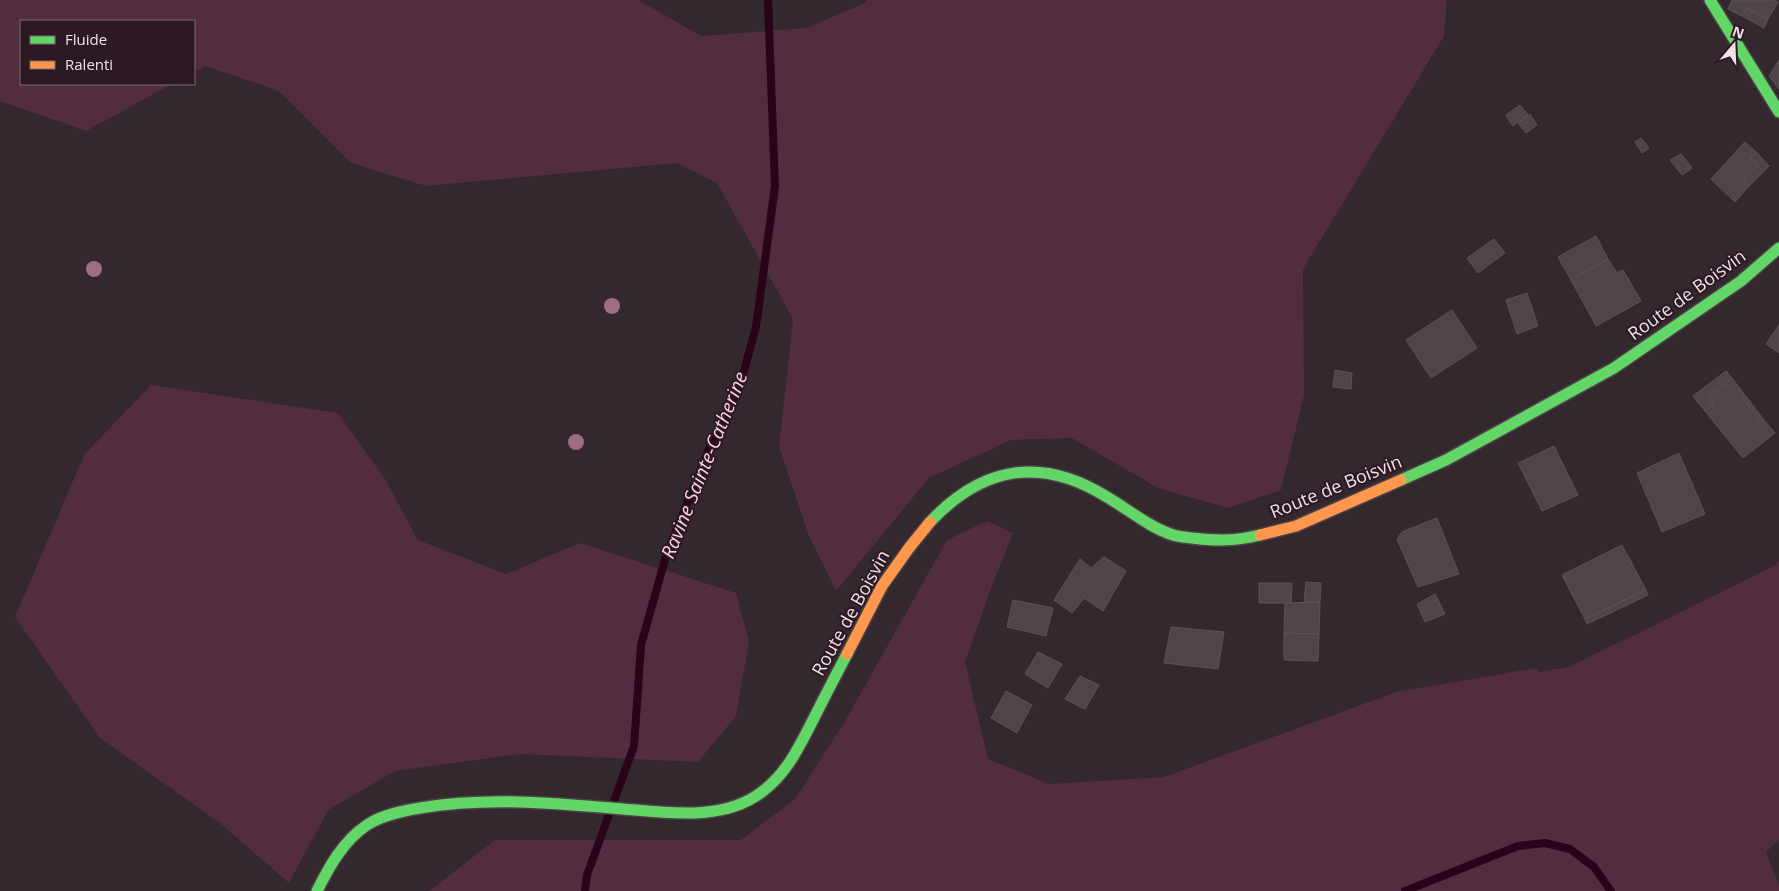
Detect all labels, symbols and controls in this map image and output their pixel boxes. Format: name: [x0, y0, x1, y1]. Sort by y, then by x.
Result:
legend: [20, 20, 195, 85]
north arrow: [1709, 20, 1759, 70]
text: N: [1730, 21, 1747, 43]
text: Fluide: [65, 29, 107, 49]
text: Ralenti: [65, 54, 113, 74]
street label: Route de Boisvin: [1623, 243, 1750, 345]
water label: Ravine Sainte-Catherine: [655, 368, 753, 562]
street label: Route de Boisvin: [1266, 449, 1405, 523]
street label: Route de Boisvin: [806, 545, 895, 680]

